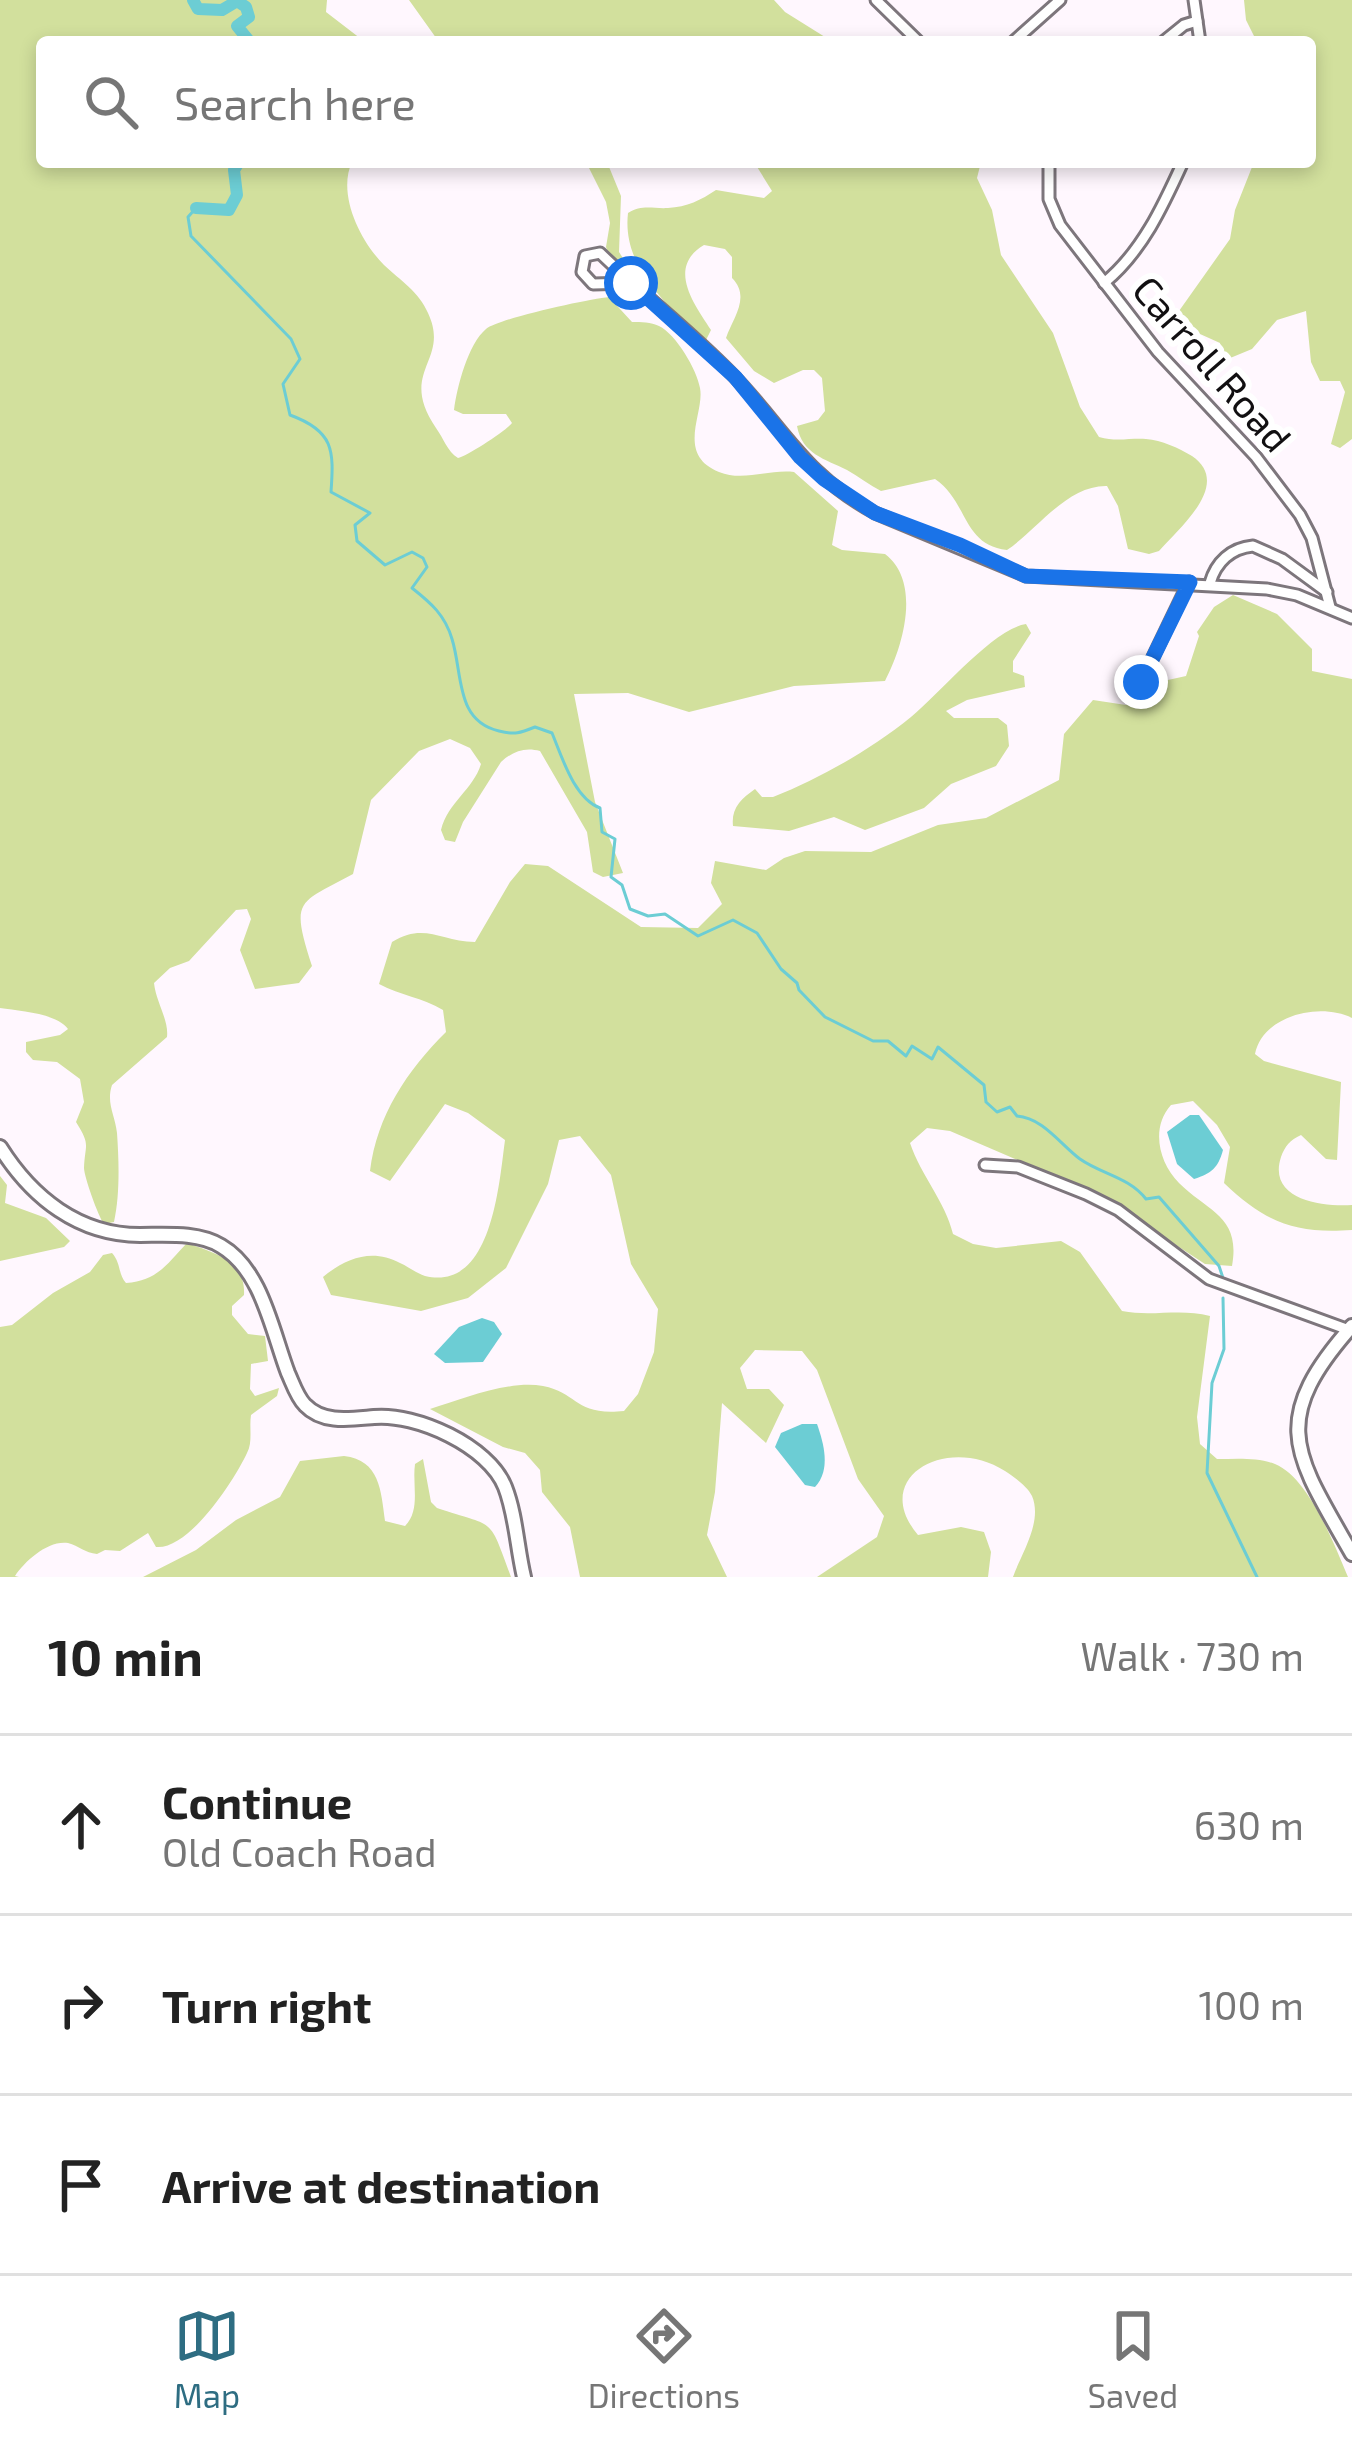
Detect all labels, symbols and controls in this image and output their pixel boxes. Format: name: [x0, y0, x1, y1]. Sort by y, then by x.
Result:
search box: [36, 36, 1316, 168]
icon: search: [78, 69, 144, 135]
text: Search here: [174, 75, 416, 129]
route start: [604, 256, 658, 310]
street label: Carroll Road: [1124, 266, 1302, 460]
route end: [1114, 655, 1168, 709]
text: 10 min: [48, 1625, 203, 1686]
text: Walk · 730 m: [1080, 1632, 1304, 1679]
text: Continue: [162, 1774, 352, 1828]
icon: ahead: [48, 1792, 114, 1858]
text: 630 m: [1194, 1801, 1304, 1848]
text: Old Coach Road: [162, 1828, 437, 1875]
icon: right: [48, 1972, 114, 2038]
text: Turn right: [162, 1978, 371, 2032]
text: 100 m: [1199, 1981, 1304, 2028]
icon: arrive: [48, 2152, 114, 2218]
text: Arrive at destination: [162, 2158, 600, 2212]
tab: Map: [174, 2303, 240, 2415]
tab: Directions: [588, 2303, 740, 2415]
tab: Saved: [1088, 2303, 1178, 2415]

